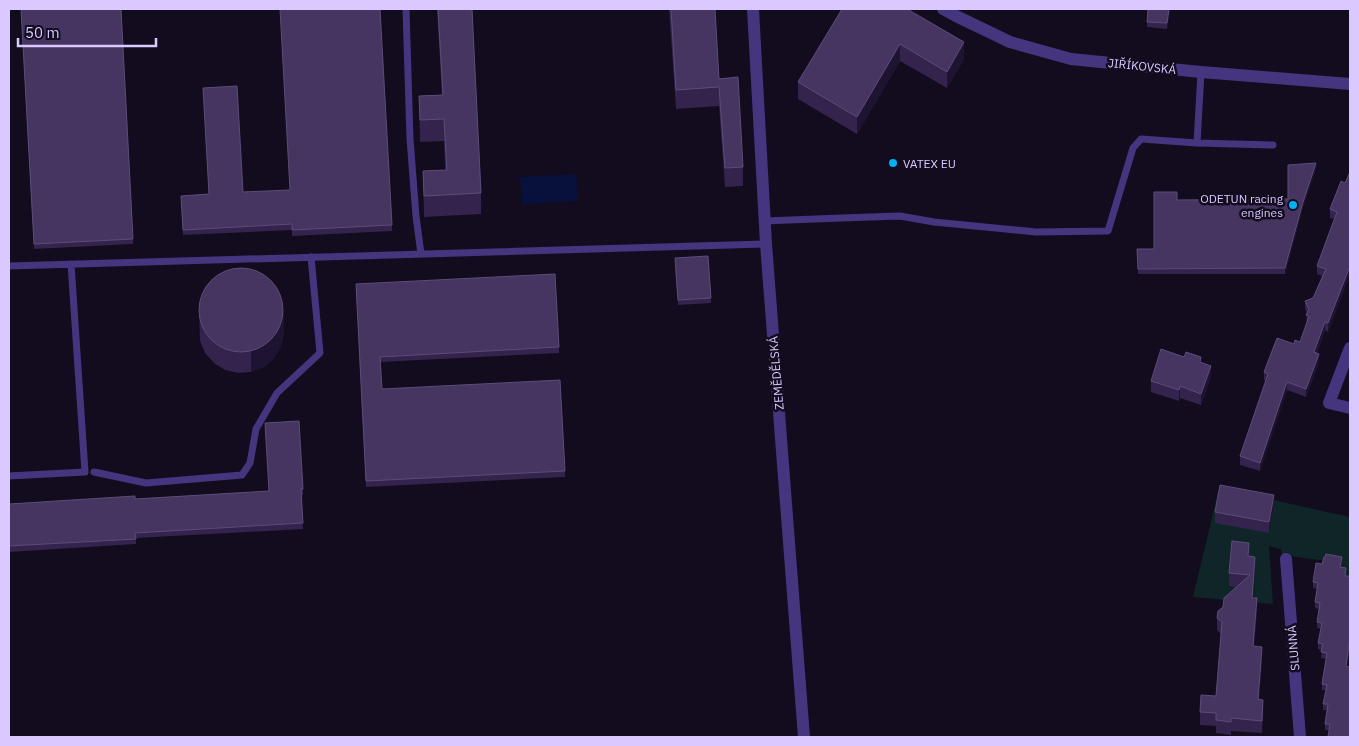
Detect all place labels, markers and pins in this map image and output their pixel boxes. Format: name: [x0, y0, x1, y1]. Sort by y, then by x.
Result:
place label: VATEX EU: [903, 156, 956, 171]
marker: VATEX EU: [887, 157, 899, 169]
place label: ODETUN racing engines: [1200, 191, 1284, 220]
marker: ODETUN racing engines: [1287, 199, 1299, 211]

